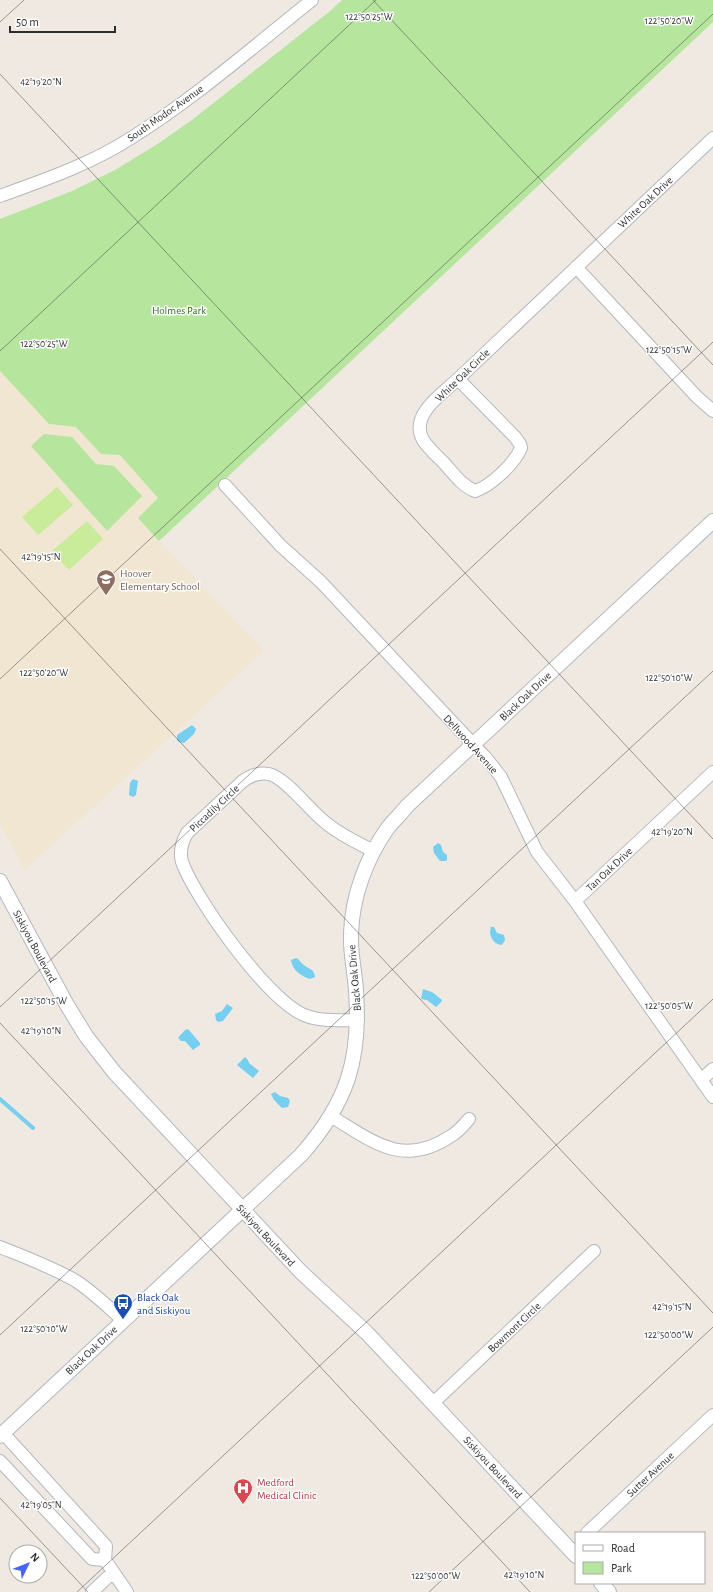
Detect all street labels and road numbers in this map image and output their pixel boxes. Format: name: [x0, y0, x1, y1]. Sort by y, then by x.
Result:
street label: South Modoc Avenue: [125, 83, 205, 144]
street label: White Oak Drive: [616, 174, 675, 230]
street label: White Oak Circle: [433, 347, 492, 404]
street label: Black Oak Drive: [497, 670, 553, 723]
street label: Dellwood Avenue: [441, 713, 500, 776]
street label: Piccadily Circle: [187, 783, 241, 834]
street label: Tan Oak Drive: [584, 845, 635, 893]
street label: Siskiyou Boulevard: [11, 908, 58, 985]
street label: Black Oak Drive: [346, 944, 363, 1012]
street label: Siskiyou Boulevard: [234, 1202, 297, 1269]
street label: Bowmont Circle: [486, 1300, 543, 1354]
street label: Black Oak Drive: [63, 1324, 119, 1377]
street label: Siskiyou Boulevard: [461, 1434, 524, 1501]
street label: Sutter Avenue: [625, 1450, 676, 1499]

